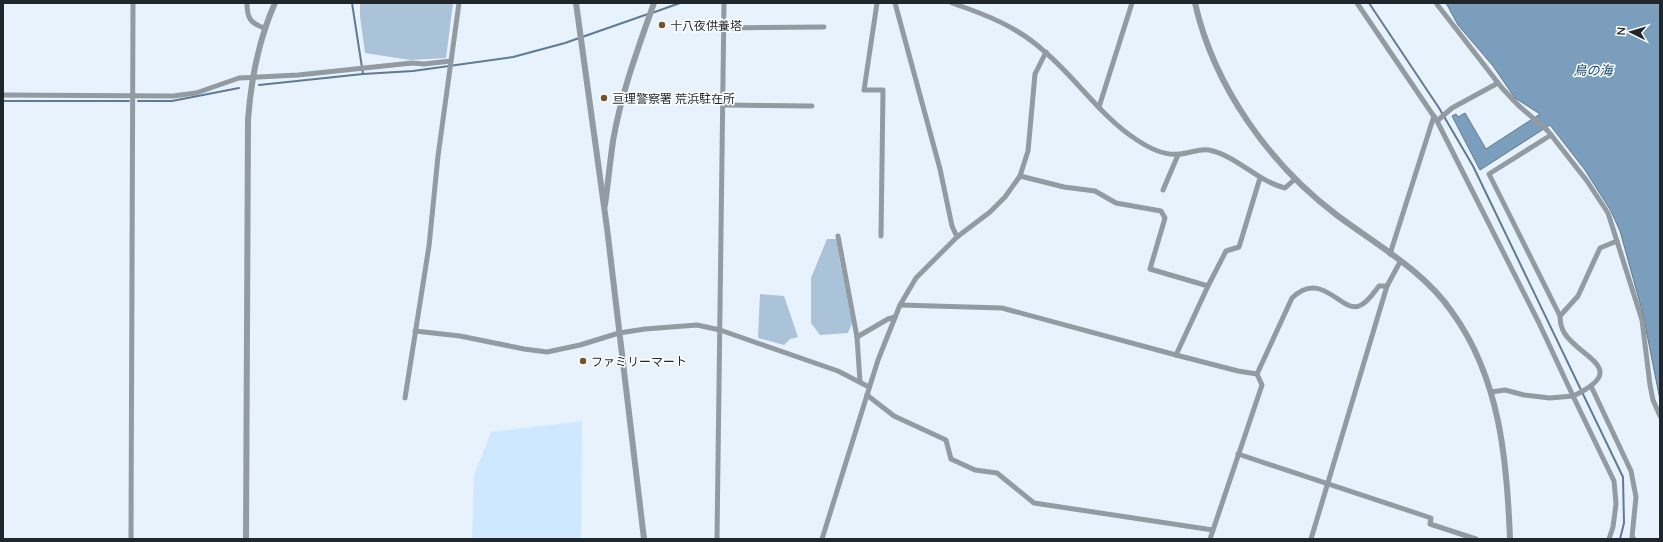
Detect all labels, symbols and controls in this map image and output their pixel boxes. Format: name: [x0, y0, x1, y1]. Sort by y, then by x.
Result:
north arrow: [1611, 12, 1651, 52]
place label: 十八夜供養塔: [670, 18, 742, 33]
marker: 十八夜供養塔: [657, 20, 667, 30]
text: N: [1614, 26, 1627, 36]
water label: 鳥の海: [1573, 62, 1614, 78]
place label: 亘理警察署 荒浜駐在所: [612, 91, 735, 106]
marker: 亘理警察署 荒浜駐在所: [599, 93, 609, 103]
place label: ファミリーマート: [591, 354, 687, 369]
marker: ファミリーマート: [578, 356, 588, 366]

